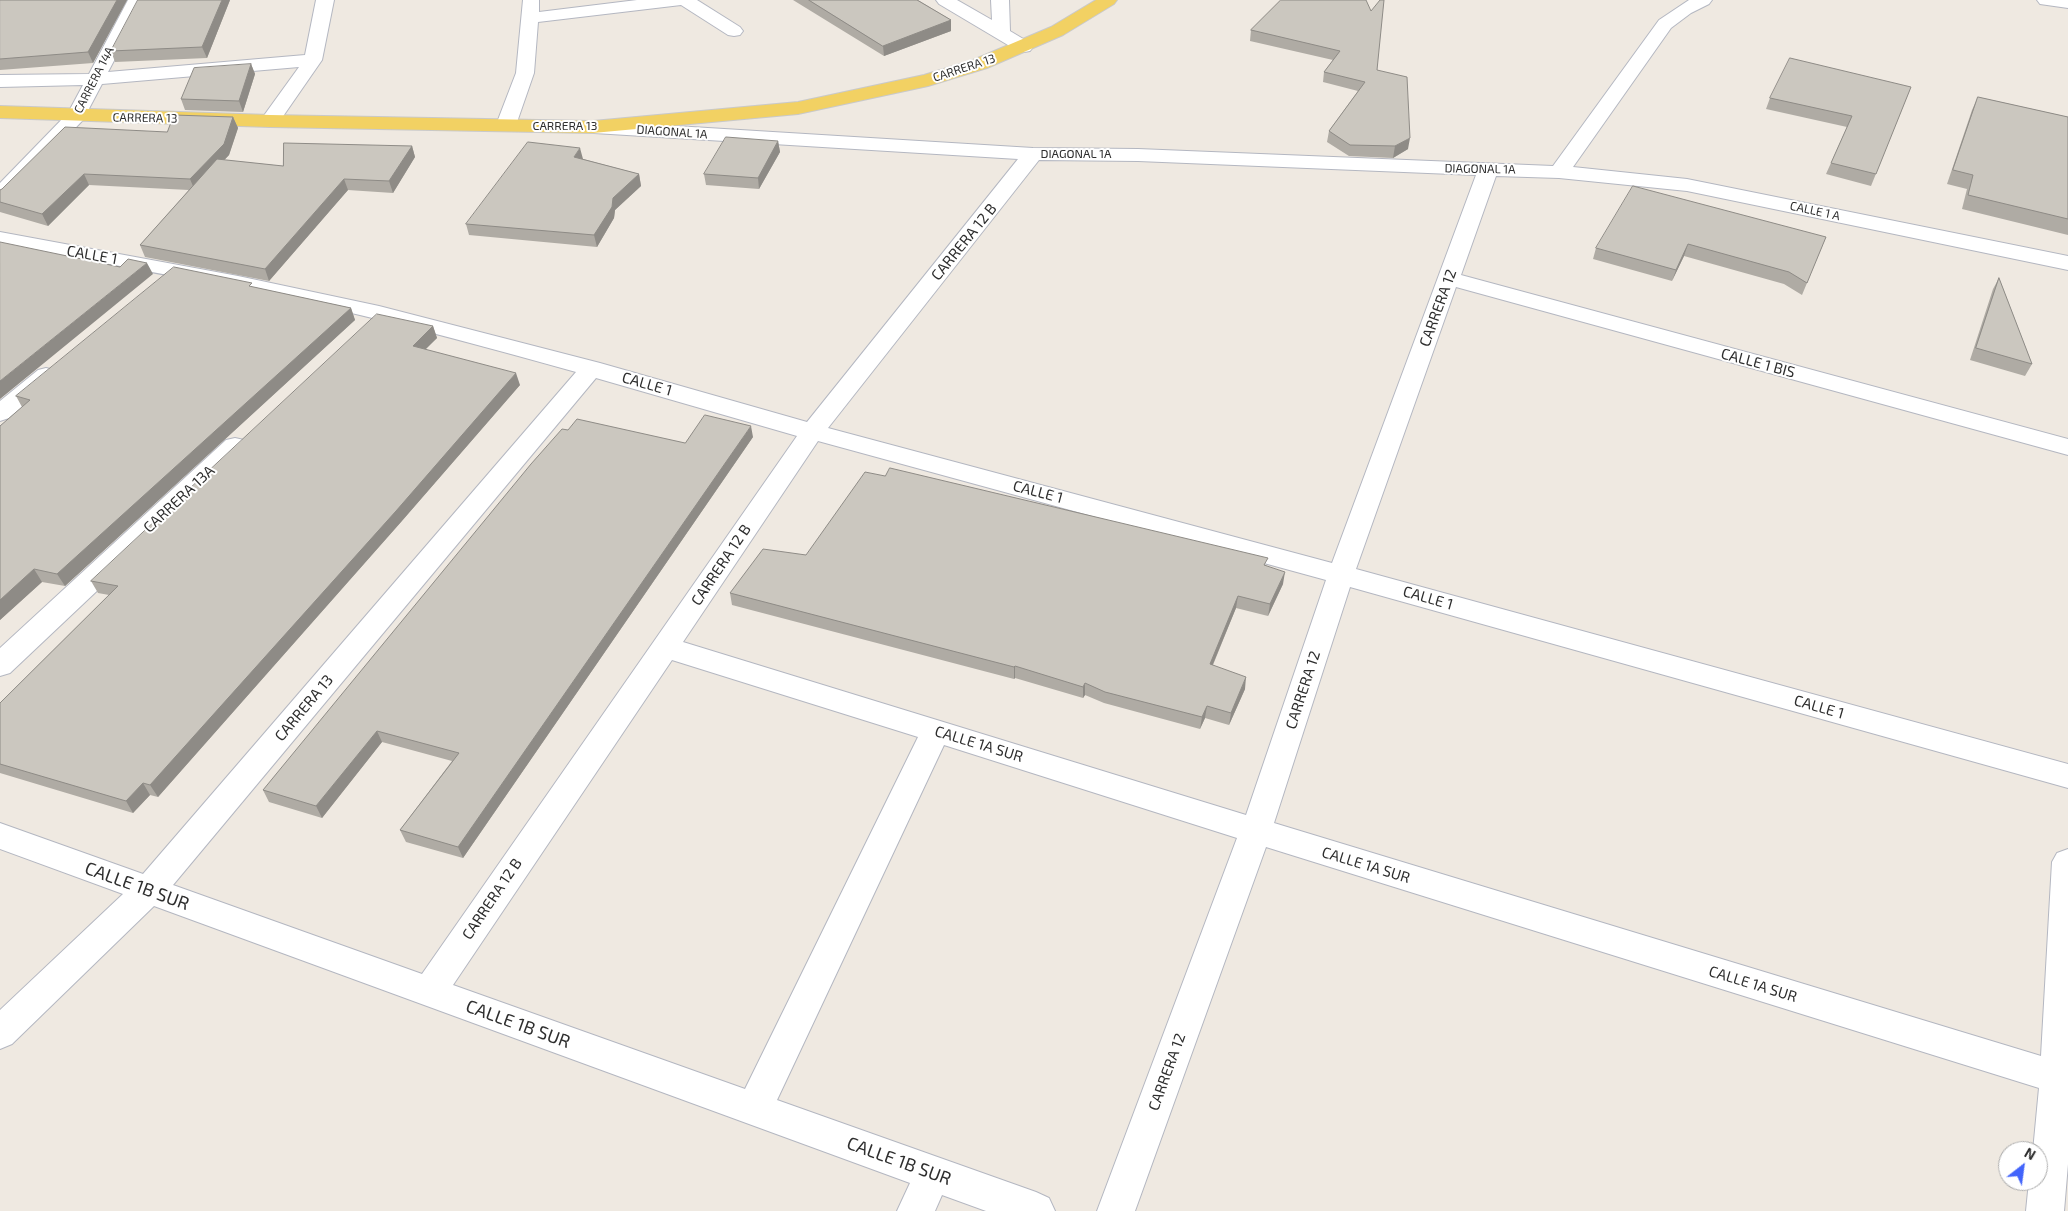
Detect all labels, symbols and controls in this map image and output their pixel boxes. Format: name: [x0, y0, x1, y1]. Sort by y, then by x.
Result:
street label: CARRERA 14A: [71, 44, 117, 116]
street label: CARRERA 13: [931, 51, 997, 85]
street label: CARRERA 13: [112, 110, 178, 126]
street label: CARRERA 13: [533, 119, 597, 133]
street label: DIAGONAL 1A: [636, 122, 708, 142]
street label: DIAGONAL 1A: [1040, 147, 1112, 161]
street label: DIAGONAL 1A: [1444, 161, 1516, 177]
street label: CALLE 1 A: [1789, 199, 1841, 223]
street label: CARRERA 12 B: [927, 200, 1001, 284]
street label: CALLE 1: [65, 242, 119, 268]
street label: CARRERA 12: [1416, 267, 1460, 349]
street label: CALLE 1 BIS: [1719, 344, 1797, 382]
street label: CALLE 1: [620, 368, 674, 400]
street label: CARRERA 13A: [140, 462, 218, 536]
street label: CALLE 1: [1011, 477, 1065, 507]
street label: CARRERA 12 B: [687, 521, 755, 609]
street label: CALLE 1: [1401, 582, 1455, 614]
street label: CARRERA 12: [1282, 649, 1324, 731]
street label: CARRERA 13: [271, 671, 337, 745]
street label: CALLE 1: [1792, 691, 1846, 723]
street label: CALLE 1A SUR: [933, 722, 1025, 766]
street label: CALLE 1A SUR: [1320, 843, 1412, 887]
street label: CARRERA 12 B: [458, 855, 526, 943]
street label: CALLE 1B SUR: [82, 857, 192, 915]
street label: CALLE 1A SUR: [1707, 962, 1799, 1006]
street label: CALLE 1B SUR: [463, 995, 573, 1053]
street label: CARRERA 12: [1145, 1031, 1189, 1113]
street label: CALLE 1B SUR: [844, 1132, 954, 1190]
north arrow: [1998, 1141, 2048, 1191]
text: N: [2022, 1144, 2039, 1163]

